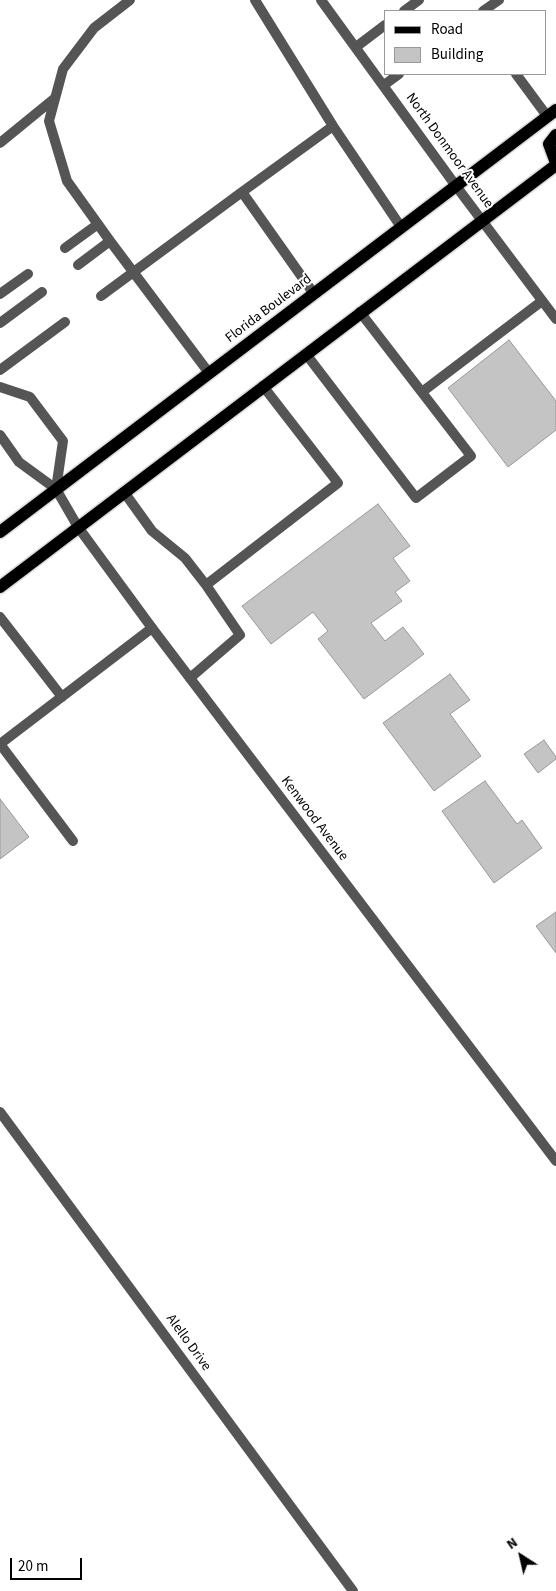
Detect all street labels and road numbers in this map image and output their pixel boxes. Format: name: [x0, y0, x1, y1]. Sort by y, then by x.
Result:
street label: North Donmoor Avenue: [402, 90, 496, 212]
street label: Florida Boulevard: [222, 271, 316, 347]
street label: Kenwood Avenue: [277, 773, 351, 865]
street label: Alello Drive: [162, 1311, 214, 1375]

